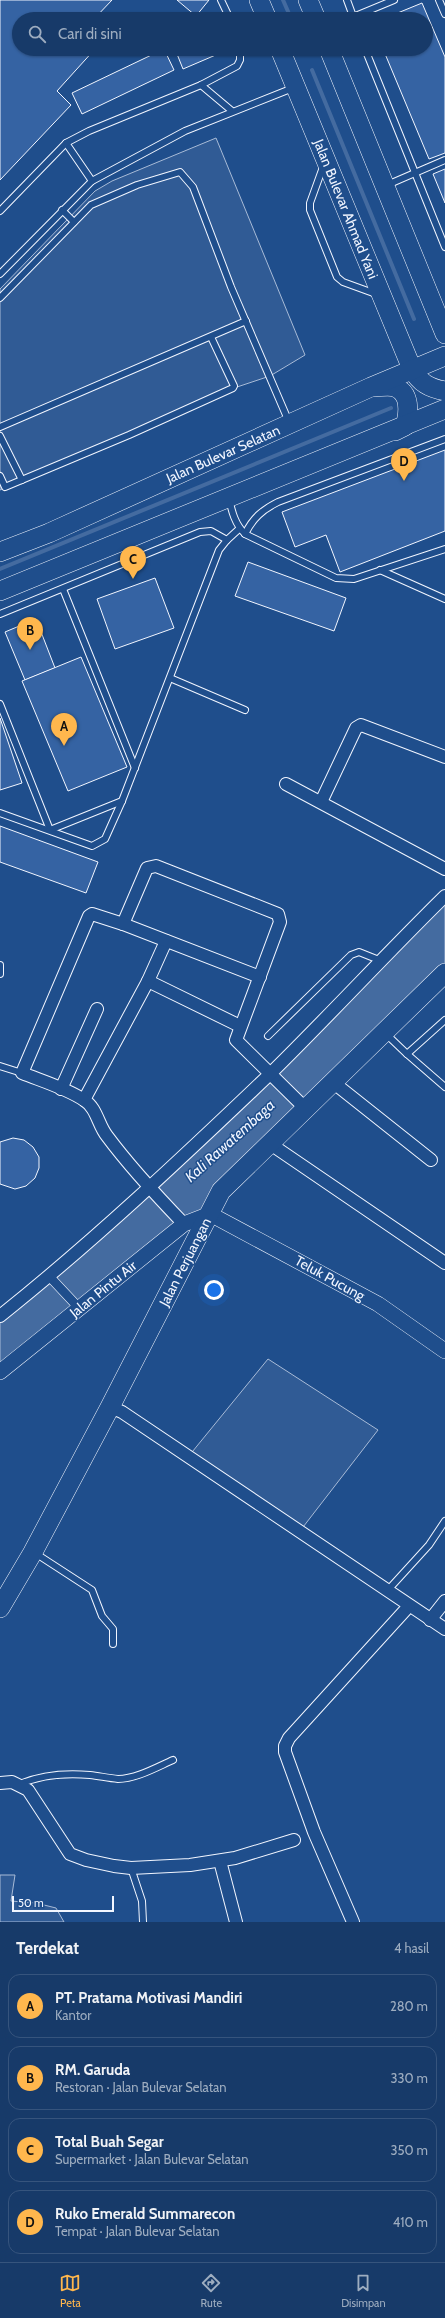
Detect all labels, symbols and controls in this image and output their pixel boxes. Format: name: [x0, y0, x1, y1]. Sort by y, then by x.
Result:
search box: [12, 12, 433, 56]
icon: search: [26, 23, 48, 45]
text: Cari di sini: [58, 25, 122, 43]
street label: Jalan Bulevar Ahmad Yani: [309, 136, 382, 281]
street label: Jalan Bulevar Selatan: [162, 421, 283, 488]
pin: D: [391, 448, 417, 481]
pin: C: [120, 546, 146, 579]
pin: B: [17, 617, 43, 650]
pin: A: [51, 713, 77, 746]
water label: Kali Rawatembaga: [181, 1096, 279, 1186]
street label: Jalan Perjuangan: [155, 1215, 215, 1310]
street label: Teluk Pucung: [292, 1251, 369, 1305]
street label: Jalan Pintu Air: [65, 1256, 141, 1322]
your location: [204, 1280, 224, 1300]
scale bar: [12, 1894, 114, 1913]
text: 50 m: [18, 1896, 44, 1910]
text: Terdekat: [16, 1938, 79, 1958]
text: 4 hasil: [394, 1940, 429, 1956]
text: PT. Pratama Motivasi Mandiri: [55, 1989, 242, 2007]
text: A: [26, 1998, 34, 2014]
text: 280 m: [390, 1998, 428, 2014]
text: Kantor: [55, 2007, 91, 2023]
text: RM. Garuda: [55, 2061, 130, 2079]
text: B: [26, 2070, 34, 2086]
text: 330 m: [391, 2070, 428, 2086]
text: Restoran · Jalan Bulevar Selatan: [55, 2079, 227, 2095]
text: Total Buah Segar: [55, 2133, 164, 2151]
text: C: [26, 2142, 34, 2158]
text: 350 m: [391, 2142, 428, 2158]
text: Supermarket · Jalan Bulevar Selatan: [55, 2151, 249, 2167]
text: Ruko Emerald Summarecon: [55, 2205, 235, 2223]
text: D: [25, 2214, 35, 2230]
text: 410 m: [393, 2214, 428, 2230]
text: Tempat · Jalan Bulevar Selatan: [55, 2223, 220, 2239]
tab: Peta: [59, 2272, 81, 2310]
tab: Rute: [200, 2272, 222, 2310]
tab: Disimpan: [341, 2272, 386, 2310]

